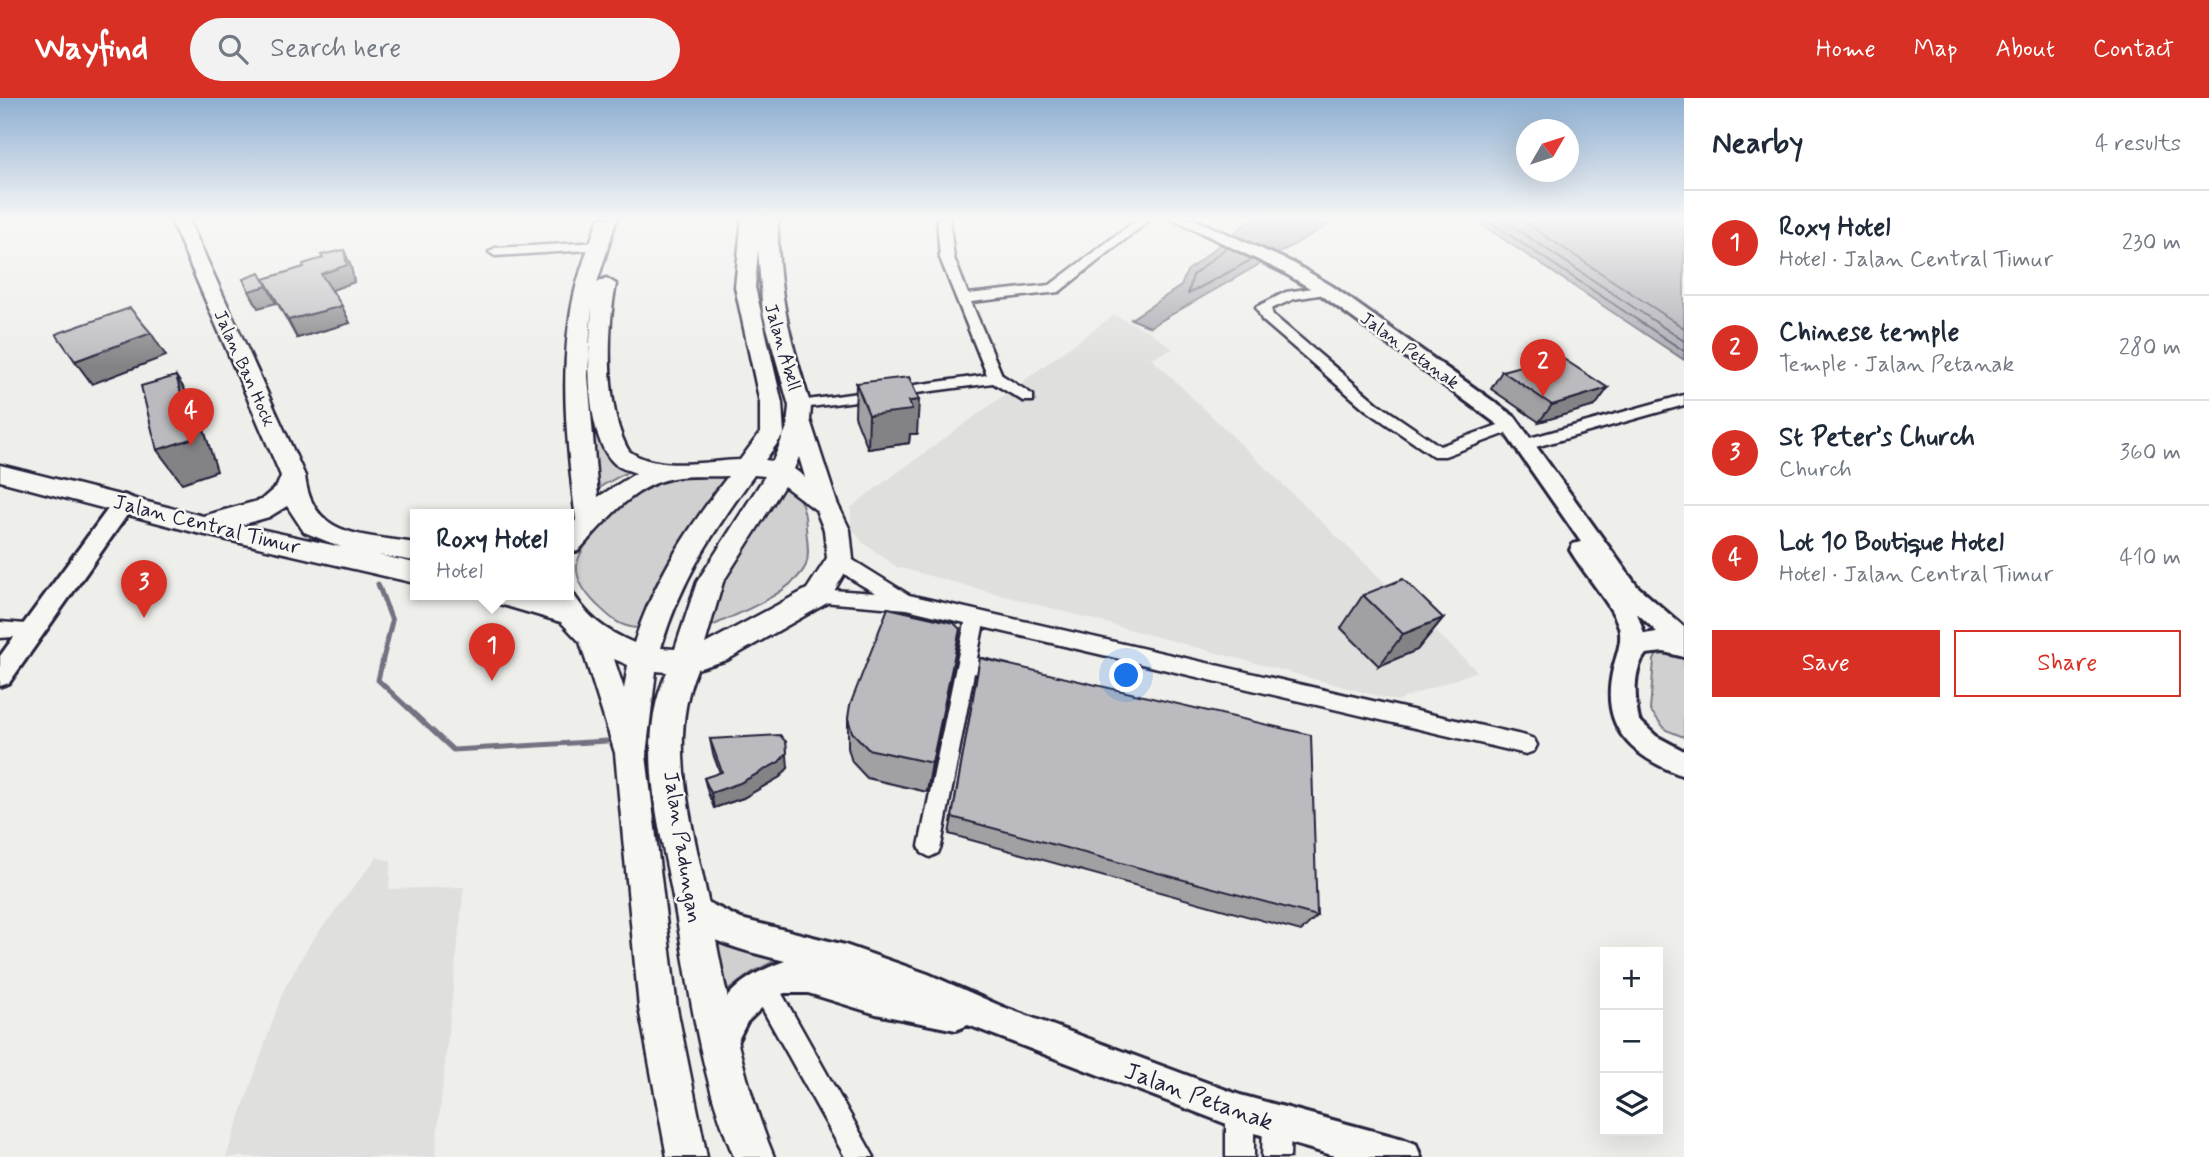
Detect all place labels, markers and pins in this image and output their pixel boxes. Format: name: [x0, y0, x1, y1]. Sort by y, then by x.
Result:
pin: 2: [1520, 339, 1566, 397]
pin: 4: [168, 388, 214, 446]
pin: 3: [121, 560, 167, 618]
pin: 1: [469, 623, 515, 681]

